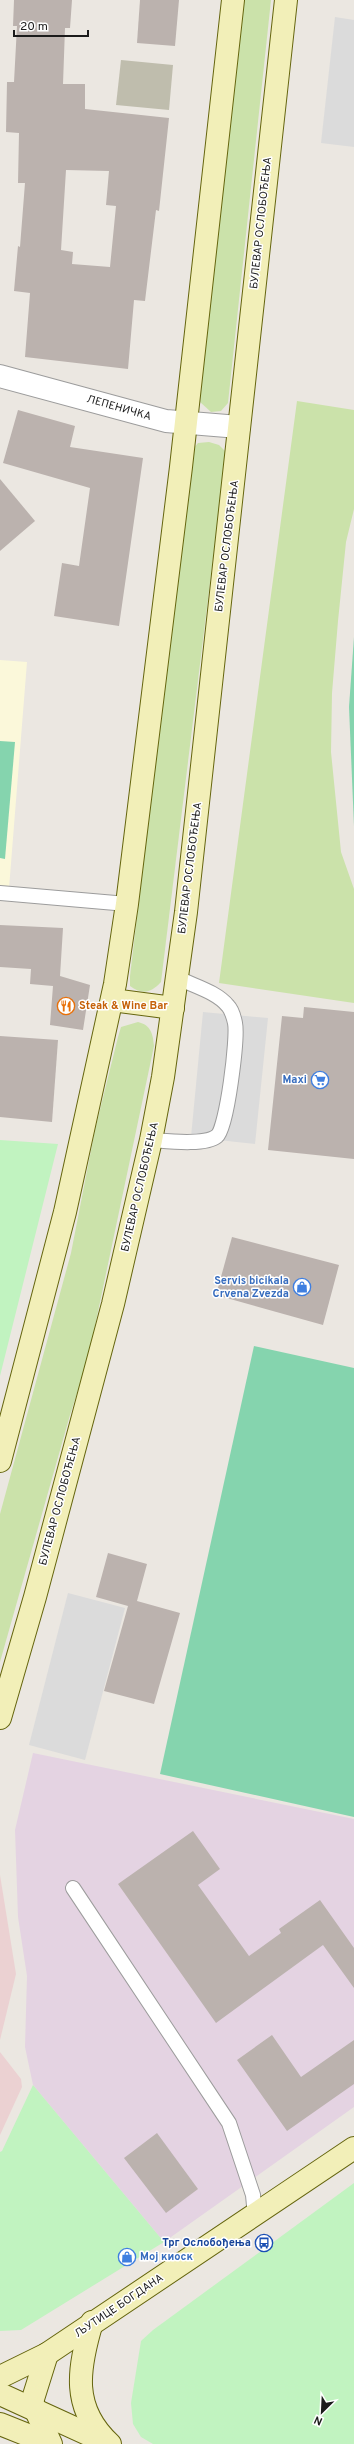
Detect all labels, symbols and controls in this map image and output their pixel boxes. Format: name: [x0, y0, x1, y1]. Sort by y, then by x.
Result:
scale bar: [14, 12, 88, 38]
text: 20 m: [20, 19, 48, 35]
street label: БУЛЕВАР ОСЛОБОЂЕЊА: [247, 156, 275, 290]
street label: ЛЕПЕНИЧКА: [85, 392, 153, 424]
street label: БУЛЕВАР ОСЛОБОЂЕЊА: [212, 479, 242, 613]
street label: БУЛЕВАР ОСЛОБОЂЕЊА: [175, 801, 205, 935]
restaurant icon: Steak & Wine Bar: [56, 996, 76, 1016]
place label: Steak & Wine Bar: [79, 999, 168, 1013]
supermarket icon: Maxi: [310, 1070, 330, 1090]
place label: Maxi: [282, 1073, 307, 1087]
street label: БУЛЕВАР ОСЛОБОЂЕЊА: [118, 1121, 162, 1253]
place label: Servis bicikala Crvena Zvezda: [213, 1274, 289, 1301]
shop icon: Servis bicikala Crvena Zvezda: [292, 1277, 312, 1297]
street label: БУЛЕВАР ОСЛОБОЂЕЊА: [36, 1435, 84, 1567]
bus stop icon: Трг Ослобођења: [254, 2233, 274, 2253]
place label: Трг Ослобођења: [162, 2236, 251, 2250]
shop icon: Мој киоск: [117, 2247, 137, 2267]
place label: Мој киоск: [140, 2250, 193, 2264]
street label: ЉУТИЦЕ БОГДАНА: [72, 2271, 166, 2341]
north arrow: [302, 2392, 342, 2432]
text: N: [312, 2412, 325, 2428]

